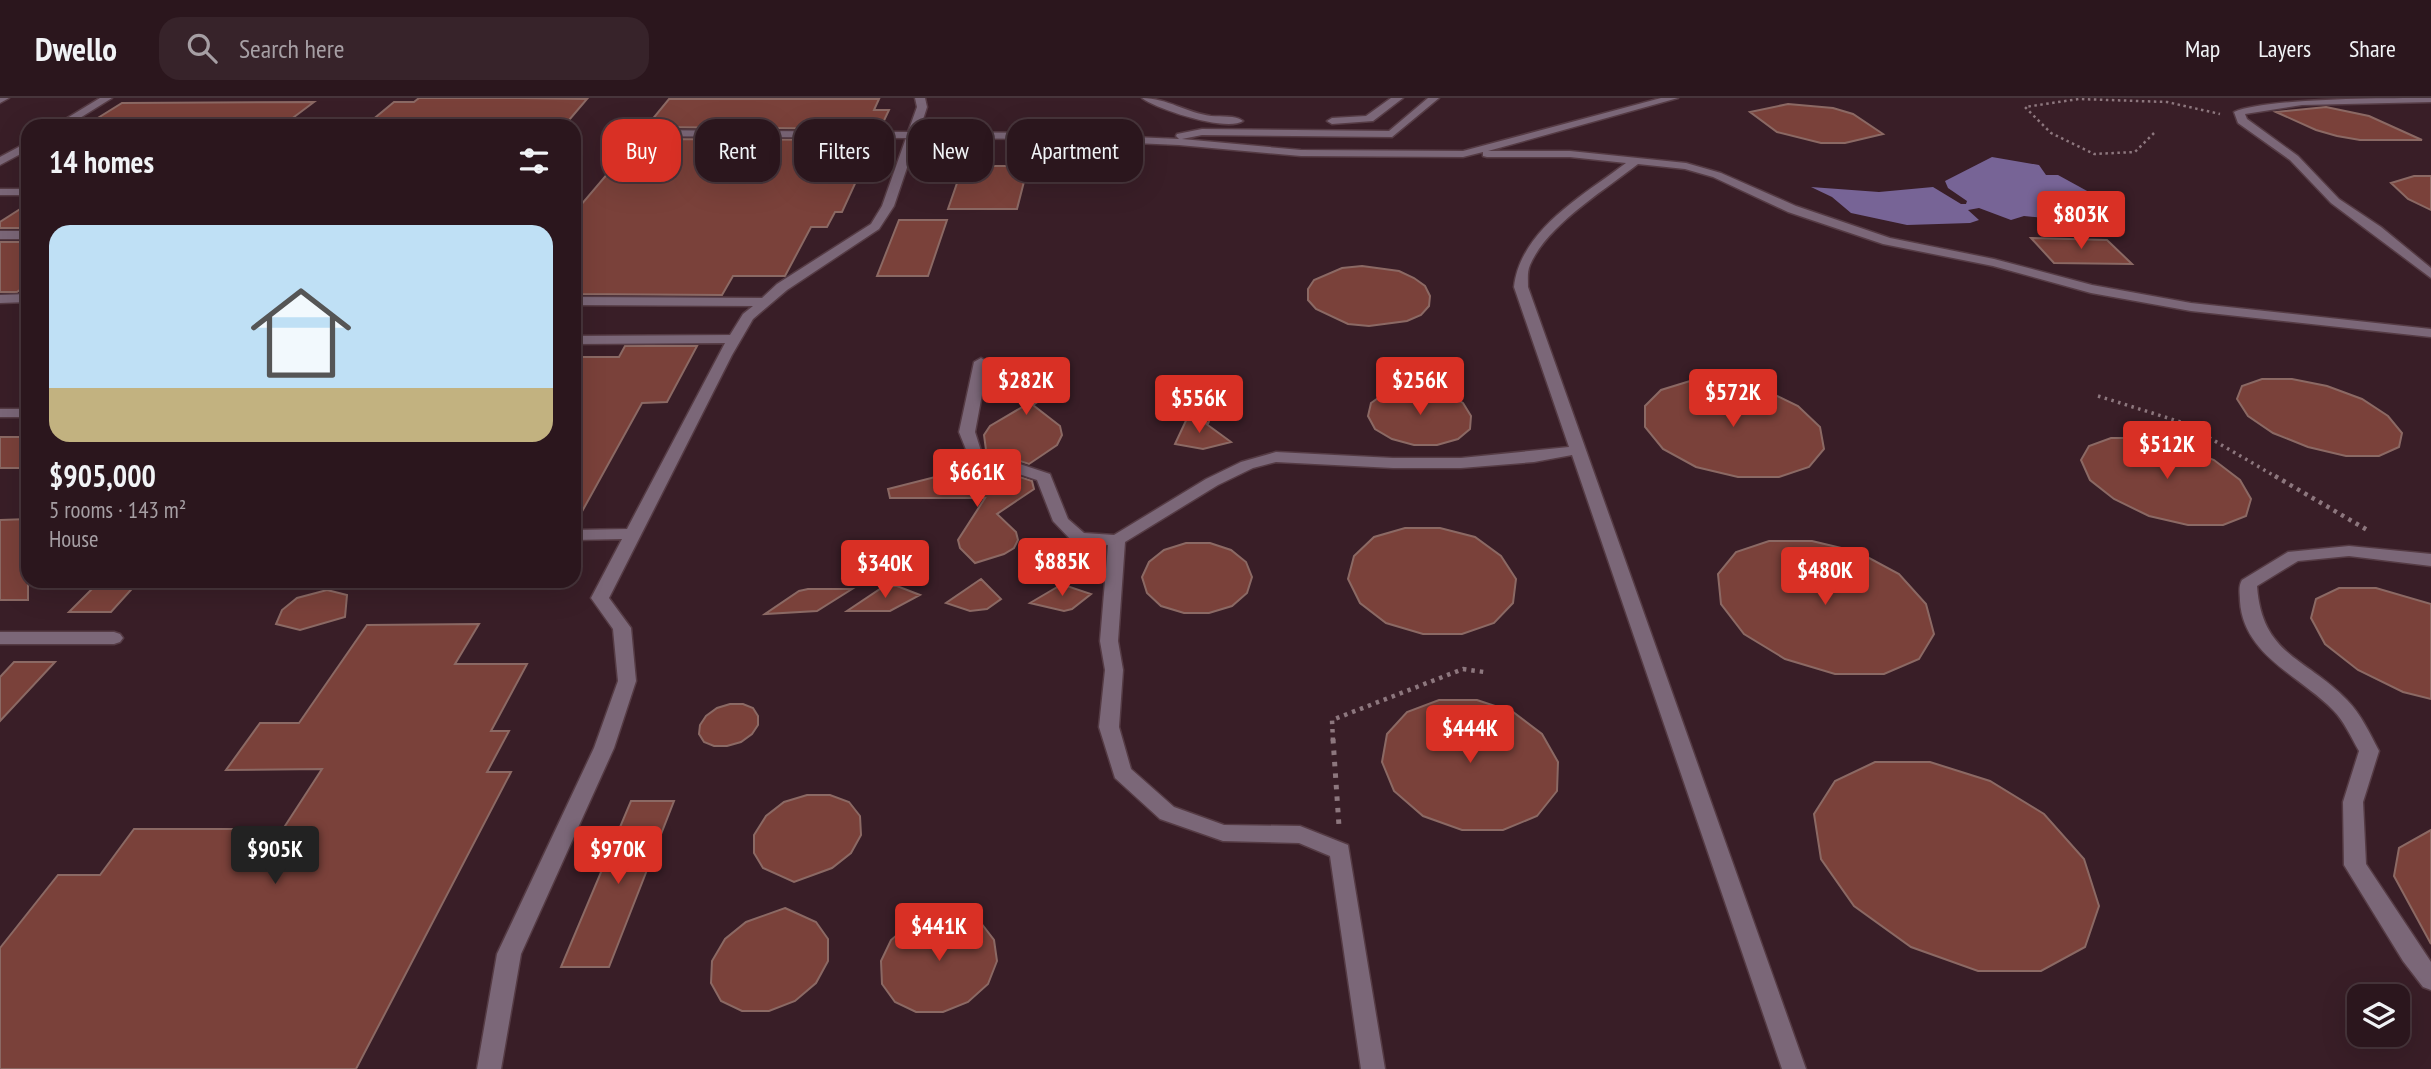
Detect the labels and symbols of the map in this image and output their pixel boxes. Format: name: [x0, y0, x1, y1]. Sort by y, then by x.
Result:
pin: $803K: [2032, 192, 2130, 251]
pin: $282K: [977, 358, 1075, 417]
pin: $256K: [1371, 358, 1469, 417]
pin: $572K: [1684, 370, 1782, 429]
pin: $556K: [1150, 376, 1248, 435]
pin: $512K: [2118, 422, 2216, 481]
pin: $661K: [928, 450, 1026, 509]
pin: $885K: [1013, 538, 1111, 598]
pin: $340K: [836, 540, 934, 600]
pin: $480K: [1776, 547, 1874, 607]
pin: $444K: [1421, 706, 1519, 765]
pin: $905K: [226, 826, 324, 886]
pin: $970K: [569, 826, 667, 886]
pin: $441K: [890, 904, 988, 963]

